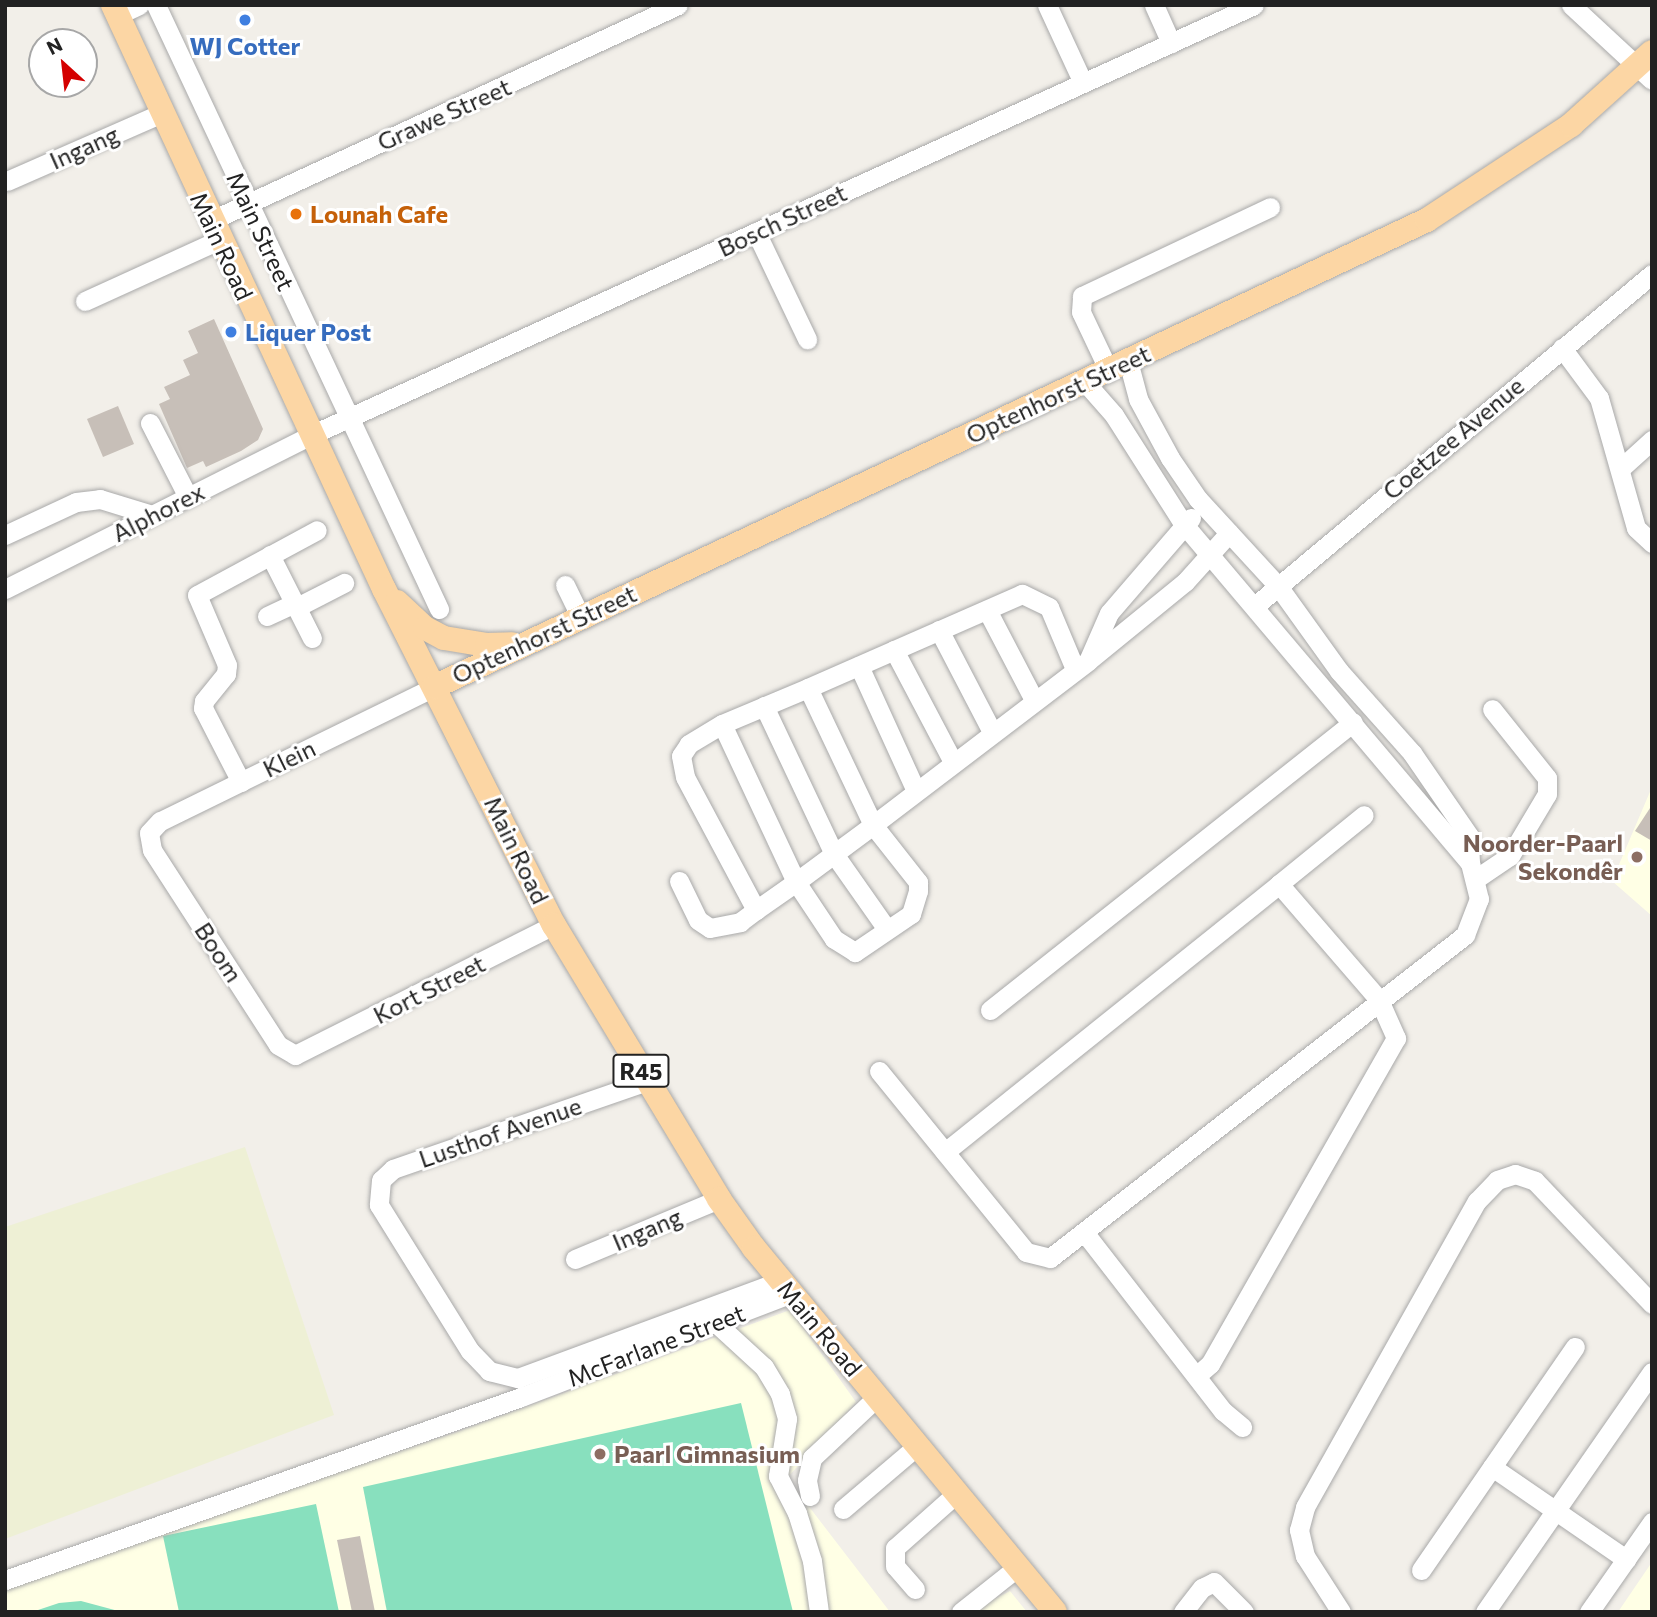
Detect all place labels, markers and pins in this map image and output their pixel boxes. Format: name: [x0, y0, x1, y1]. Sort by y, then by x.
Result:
marker: WJ Cotter: [237, 12, 253, 28]
place label: WJ Cotter: [190, 32, 300, 60]
place label: Lounah Cafe: [310, 200, 448, 228]
marker: Lounah Cafe: [288, 206, 304, 222]
place label: Liquer Post: [245, 318, 371, 346]
marker: Liquer Post: [223, 324, 239, 340]
place label: Noorder-Paarl Sekondêr: [1463, 829, 1623, 885]
marker: Noorder-Paarl Sekondêr: [1629, 849, 1645, 865]
place label: Paarl Gimnasium: [614, 1440, 800, 1468]
marker: Paarl Gimnasium: [592, 1446, 608, 1462]

